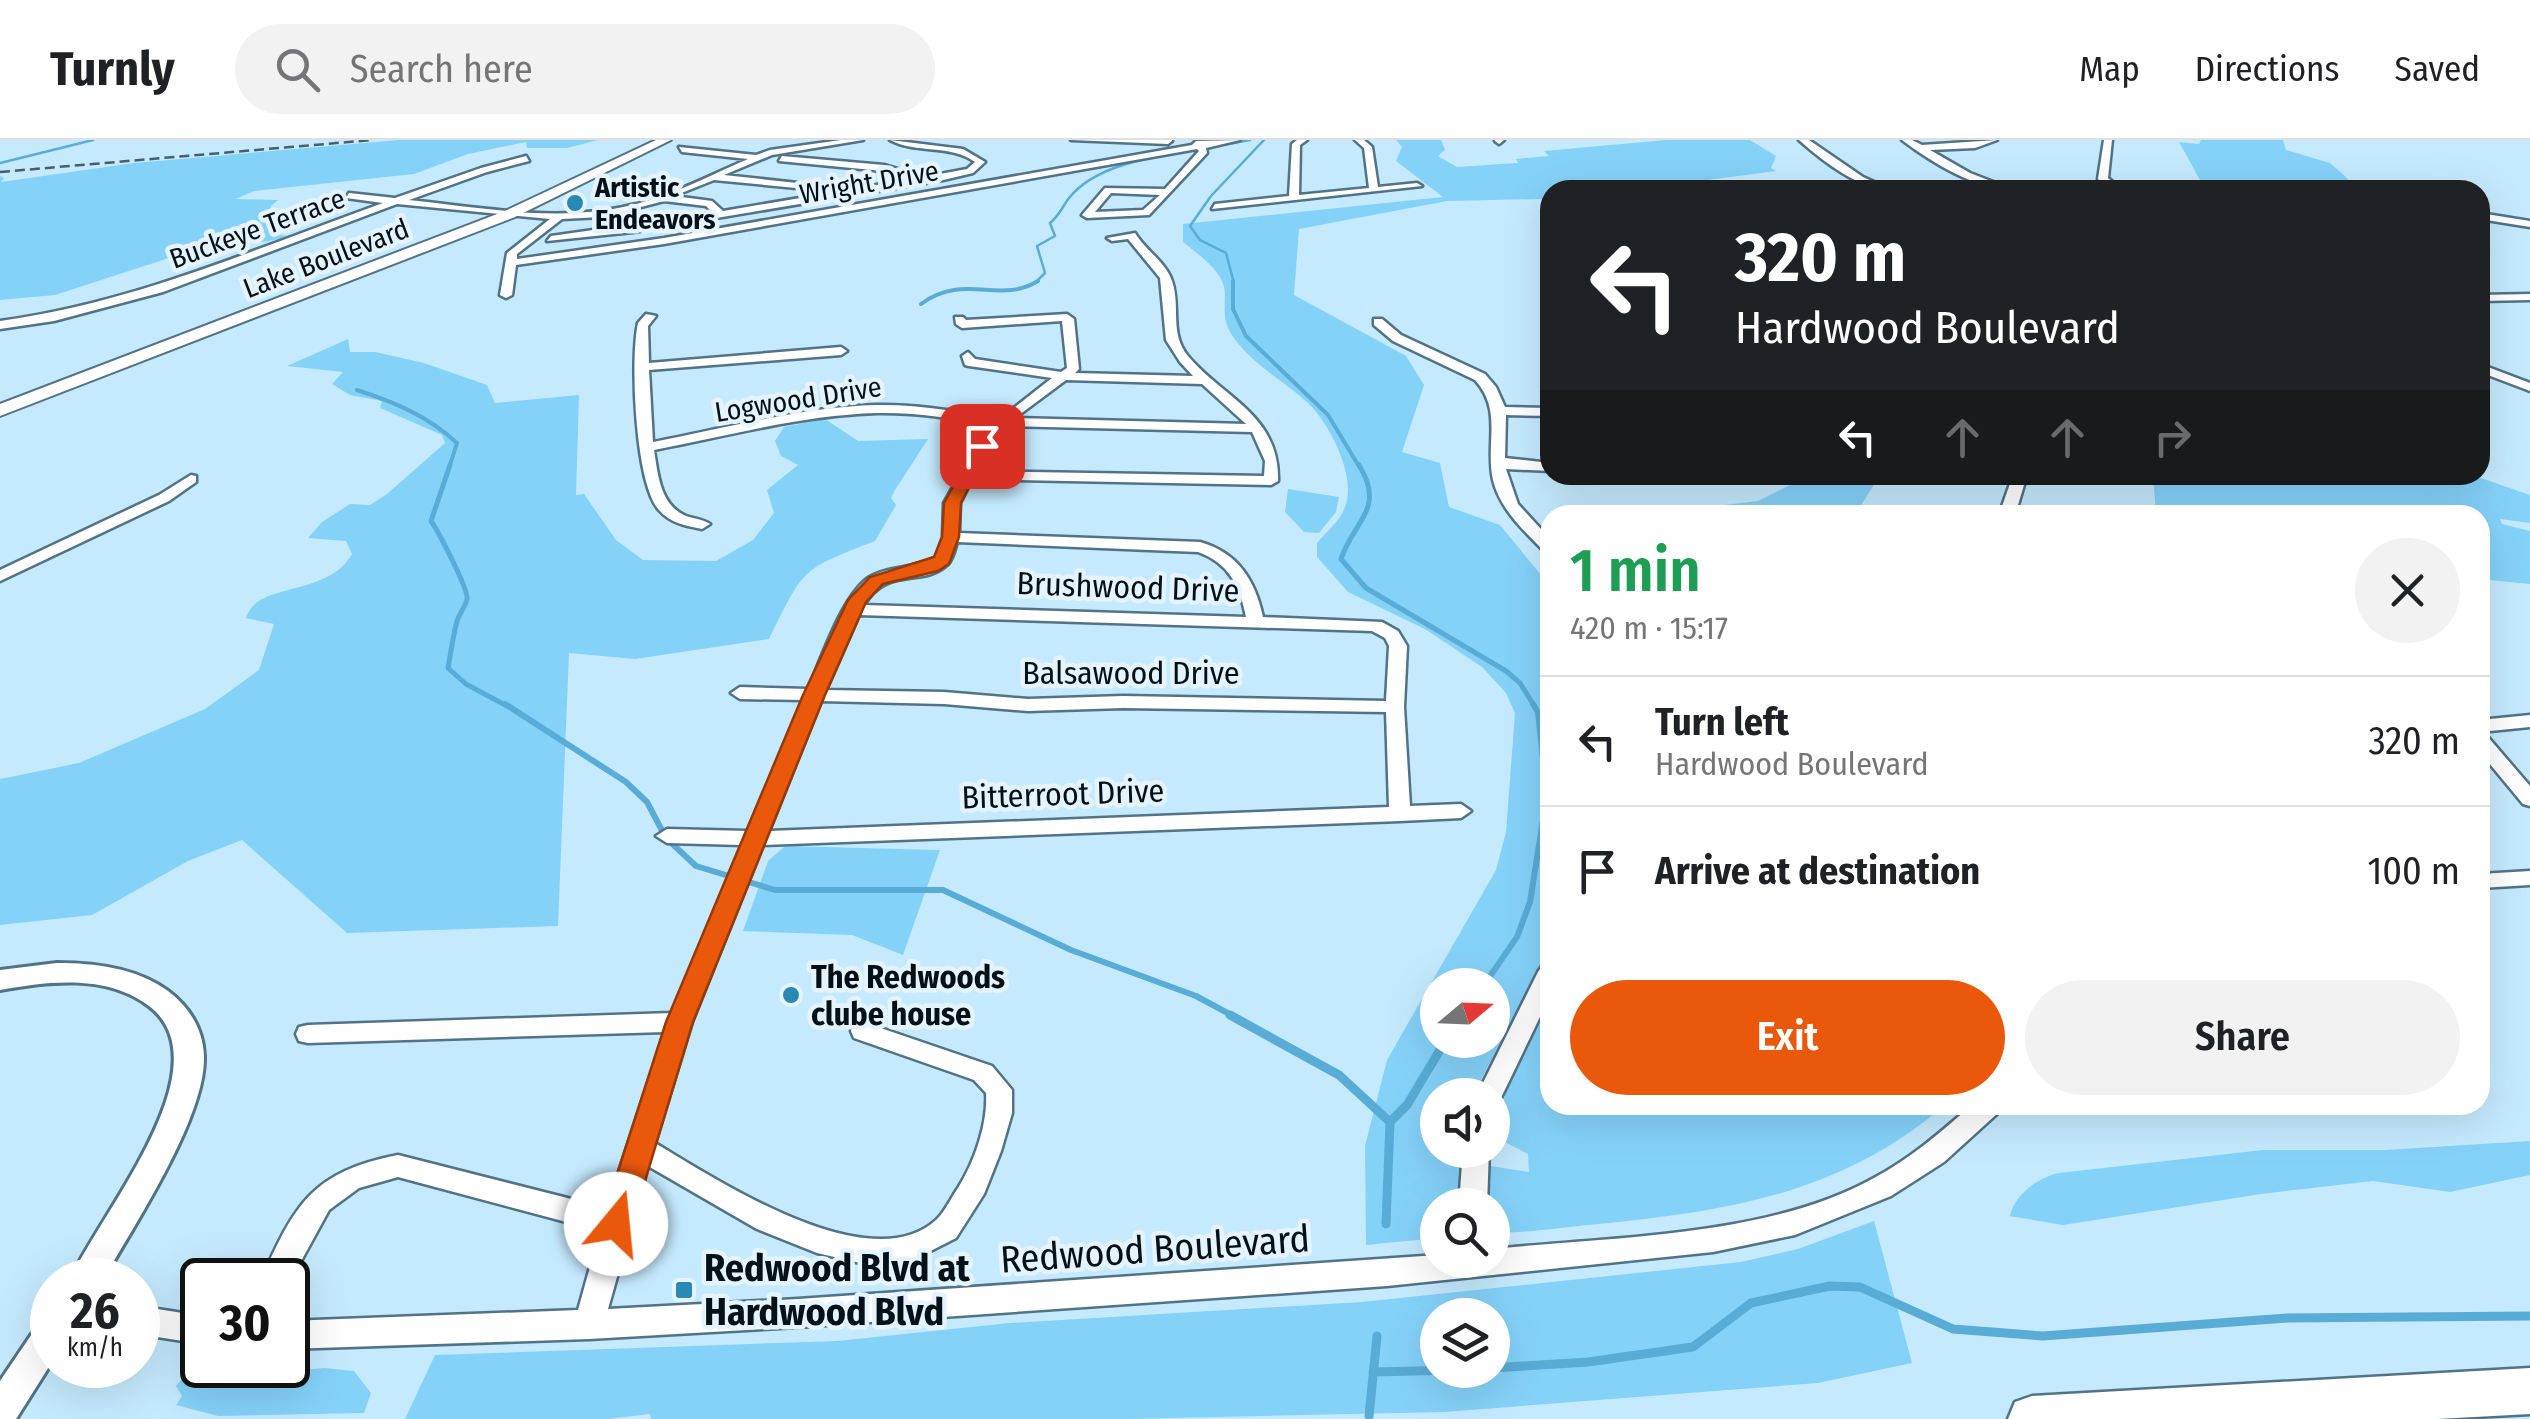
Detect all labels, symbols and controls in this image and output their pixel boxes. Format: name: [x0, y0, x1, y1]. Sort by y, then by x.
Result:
search box: [235, 24, 935, 114]
text: Turnly: [50, 40, 175, 98]
icon: search: [270, 42, 325, 97]
text: Search here: [350, 46, 533, 92]
text: Map: [2079, 48, 2140, 90]
text: Directions: [2195, 48, 2340, 90]
text: Saved: [2395, 48, 2480, 90]
street label: Wright Drive: [797, 154, 941, 211]
place label: Artistic Endeavors: [594, 171, 716, 236]
street label: Buckeye Terrace: [165, 181, 349, 275]
marker: Artistic Endeavors: [564, 192, 586, 214]
street label: Lake Boulevard: [239, 212, 414, 305]
text: 320 m: [1735, 216, 1906, 300]
icon: left: [1570, 220, 1700, 350]
text: Hardwood Boulevard: [1735, 301, 2120, 355]
street label: Logwood Drive: [712, 370, 884, 429]
pin: [940, 404, 1025, 489]
icon: left: [1830, 410, 1885, 465]
icon: ahead: [1935, 410, 1990, 465]
icon: ahead: [2040, 410, 2095, 465]
icon: right: [2145, 410, 2200, 465]
icon: arrive: [955, 419, 1010, 474]
text: 1 min: [1570, 535, 1701, 607]
button: close: [2355, 538, 2460, 643]
street label: Brushwood Drive: [1016, 564, 1240, 610]
text: 420 m · 15:17: [1570, 609, 1728, 647]
street label: Balsawood Drive: [1022, 654, 1240, 692]
text: Turn left: [1655, 699, 1789, 745]
icon: left: [1570, 714, 1625, 769]
text: 320 m: [2368, 718, 2460, 764]
text: Hardwood Boulevard: [1655, 745, 1929, 783]
street label: Bitterroot Drive: [961, 771, 1165, 817]
icon: arrive: [1570, 844, 1625, 899]
text: Arrive at destination: [1655, 848, 1980, 894]
text: 100 m: [2367, 848, 2460, 894]
place label: The Redwoods clube house: [811, 958, 1005, 1033]
north arrow: [1420, 968, 1510, 1058]
map controls: [1420, 968, 1510, 1388]
button: Exit: [1570, 980, 2005, 1095]
button: Share: [2025, 980, 2460, 1095]
marker: The Redwoods clube house: [780, 984, 802, 1006]
button: sound: [1420, 1078, 1510, 1168]
position arrow: [564, 1172, 668, 1276]
button: search: [1420, 1188, 1510, 1278]
street label: Redwood Boulevard: [999, 1215, 1311, 1283]
place label: Redwood Blvd at Hardwood Blvd: [704, 1245, 970, 1335]
speed limit sign: 30: [180, 1258, 310, 1388]
marker: Redwood Blvd at Hardwood Blvd: [673, 1279, 695, 1301]
text: 26: [70, 1281, 120, 1341]
button: layers: [1420, 1298, 1510, 1388]
text: km/h: [67, 1333, 123, 1363]

